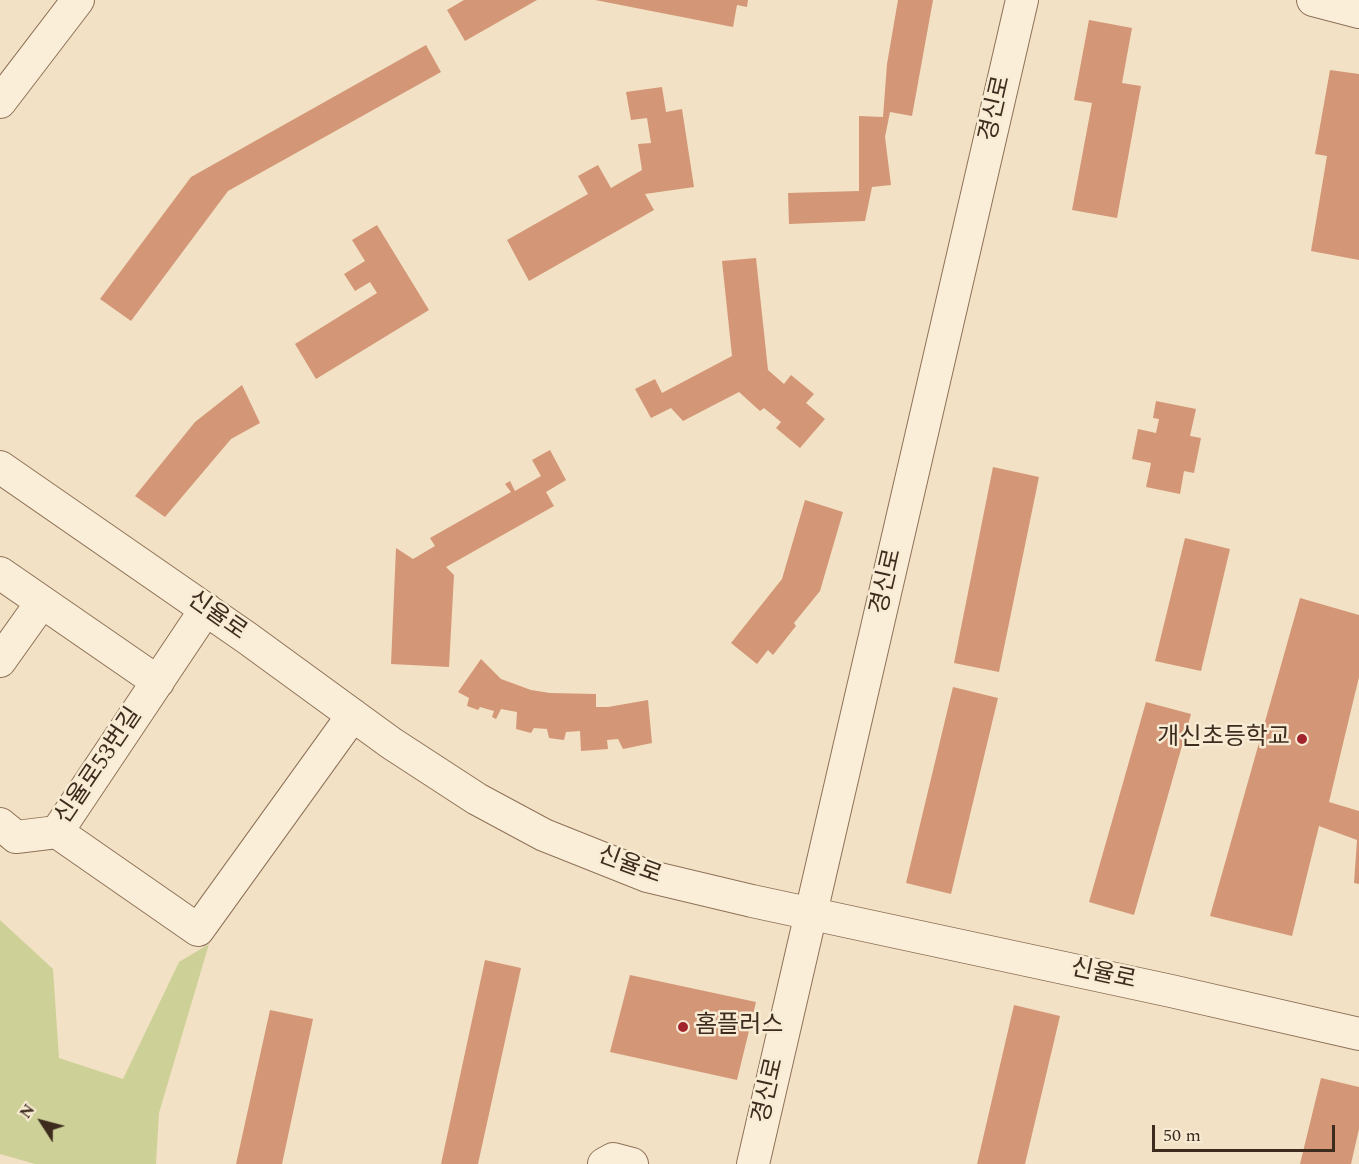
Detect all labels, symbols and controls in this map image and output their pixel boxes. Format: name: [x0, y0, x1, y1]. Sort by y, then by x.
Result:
street label: 경신로: [976, 73, 1018, 145]
street label: 경신로: [867, 546, 909, 618]
street label: 신율로: [181, 586, 251, 648]
street label: 신율로53번길: [50, 703, 150, 831]
place label: 개신초등학교: [1158, 725, 1290, 753]
marker: 개신초등학교: [1295, 732, 1309, 746]
street label: 신율로: [593, 842, 665, 892]
street label: 신율로: [1068, 955, 1138, 997]
place label: 홈플러스: [695, 1013, 783, 1041]
marker: 홈플러스: [676, 1020, 690, 1034]
street label: 경신로: [749, 1055, 791, 1127]
north arrow: [12, 1092, 72, 1152]
text: N: [14, 1099, 41, 1124]
scale bar: [1155, 1113, 1338, 1151]
text: 50 m: [1163, 1122, 1201, 1149]

